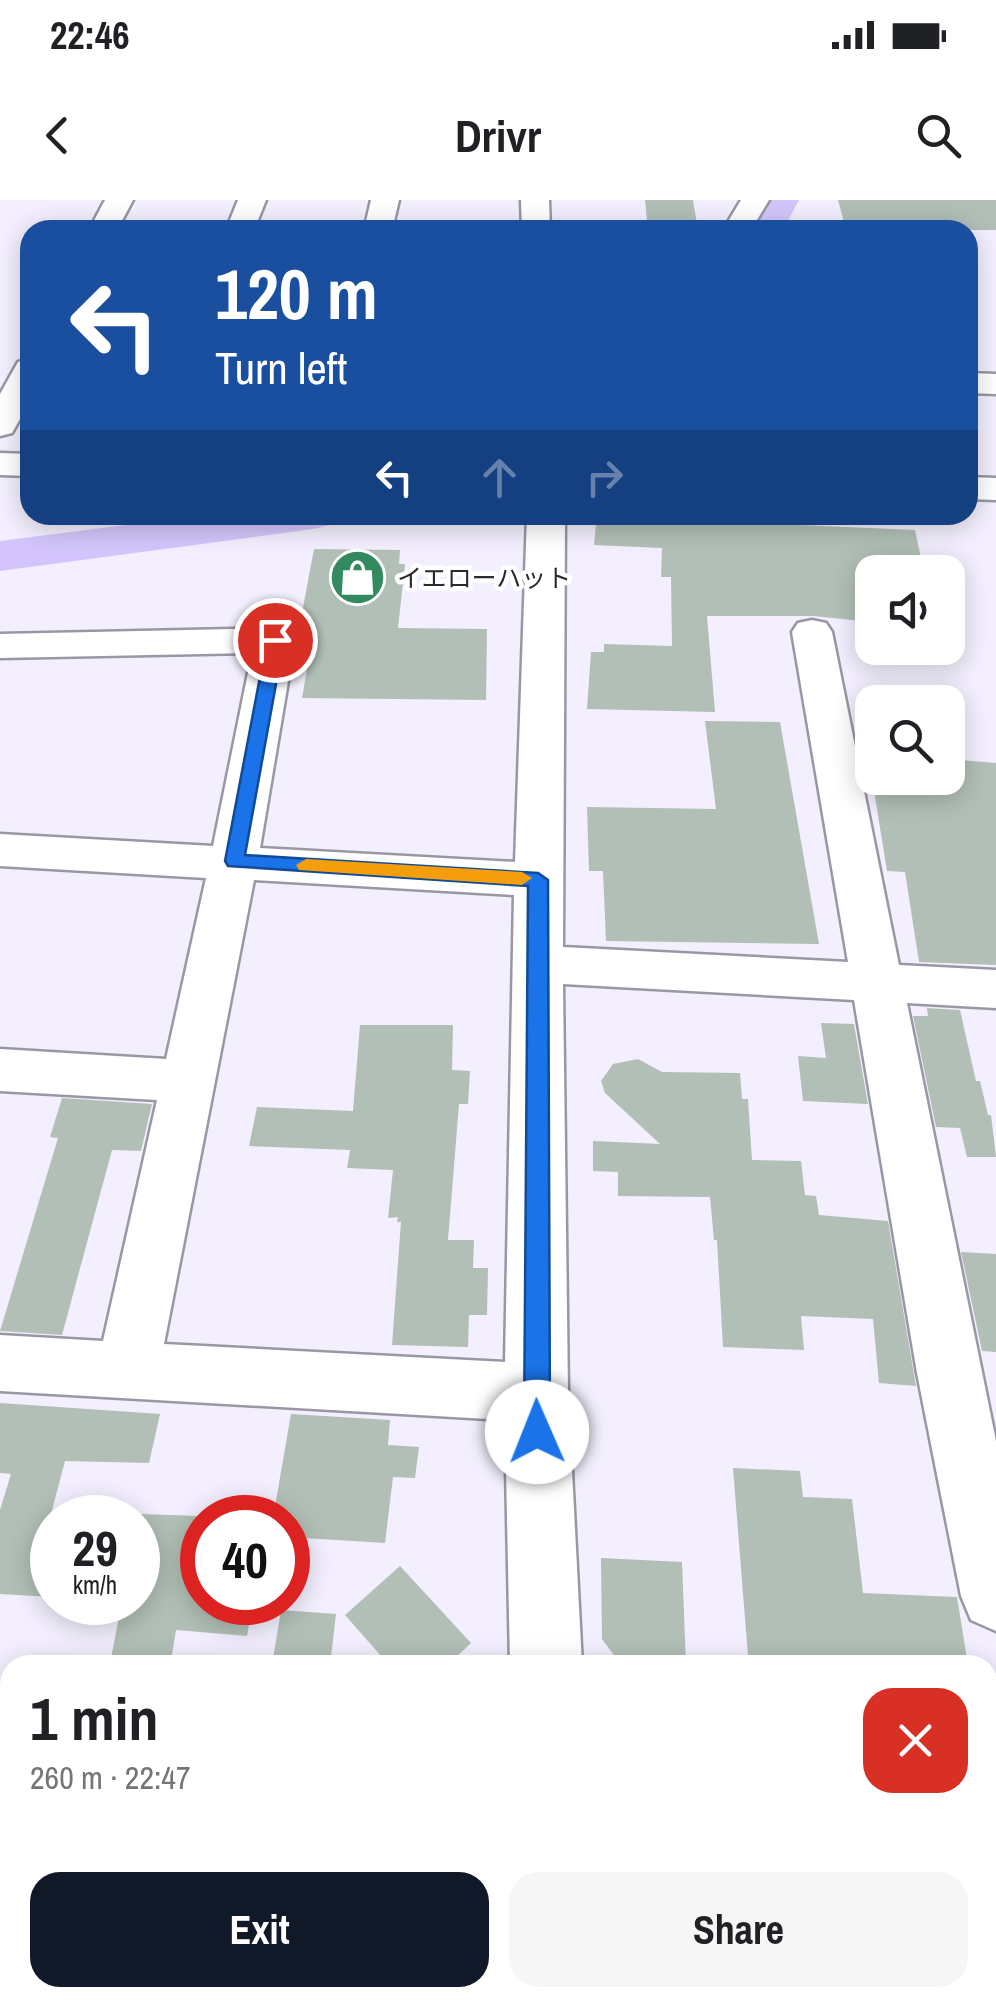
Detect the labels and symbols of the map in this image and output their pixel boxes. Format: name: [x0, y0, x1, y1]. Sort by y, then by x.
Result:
shop icon: イエローハット: [328, 548, 388, 608]
place label: イエローハット: [397, 561, 571, 595]
pin: [233, 598, 318, 683]
position arrow: [485, 1380, 589, 1484]
speed limit sign: 40: [180, 1495, 310, 1625]

